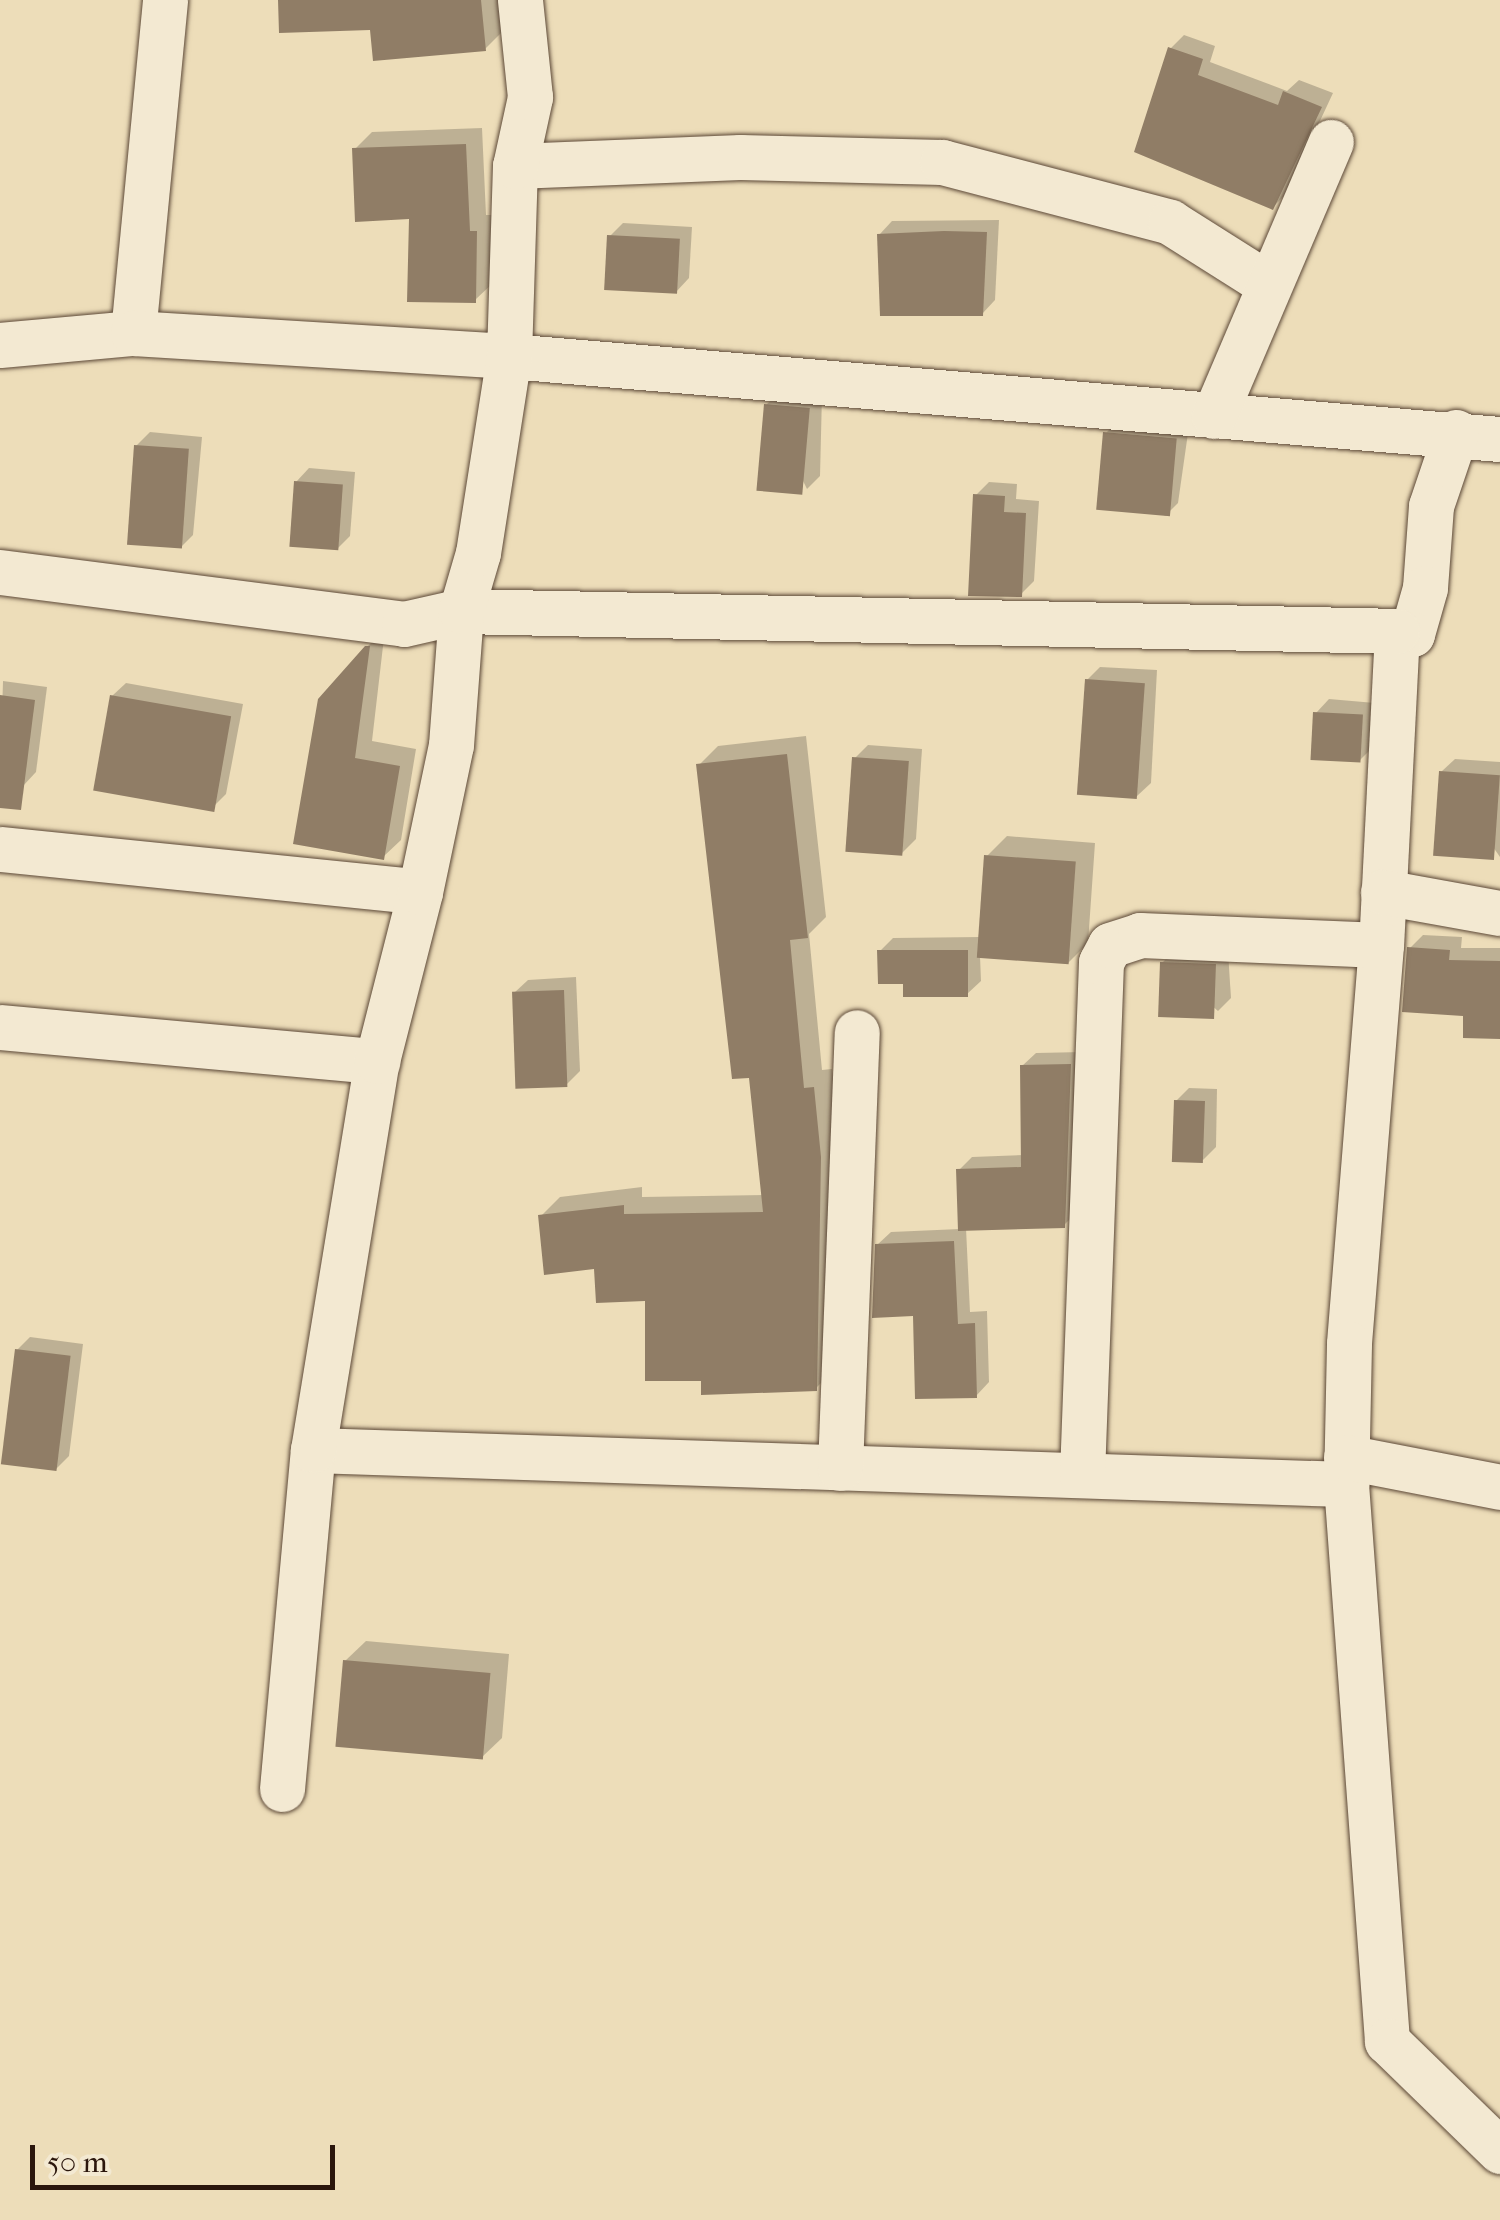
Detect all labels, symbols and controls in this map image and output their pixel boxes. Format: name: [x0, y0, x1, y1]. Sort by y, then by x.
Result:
scale bar: [35, 2125, 340, 2187]
text: 50 m: [47, 2145, 108, 2180]

